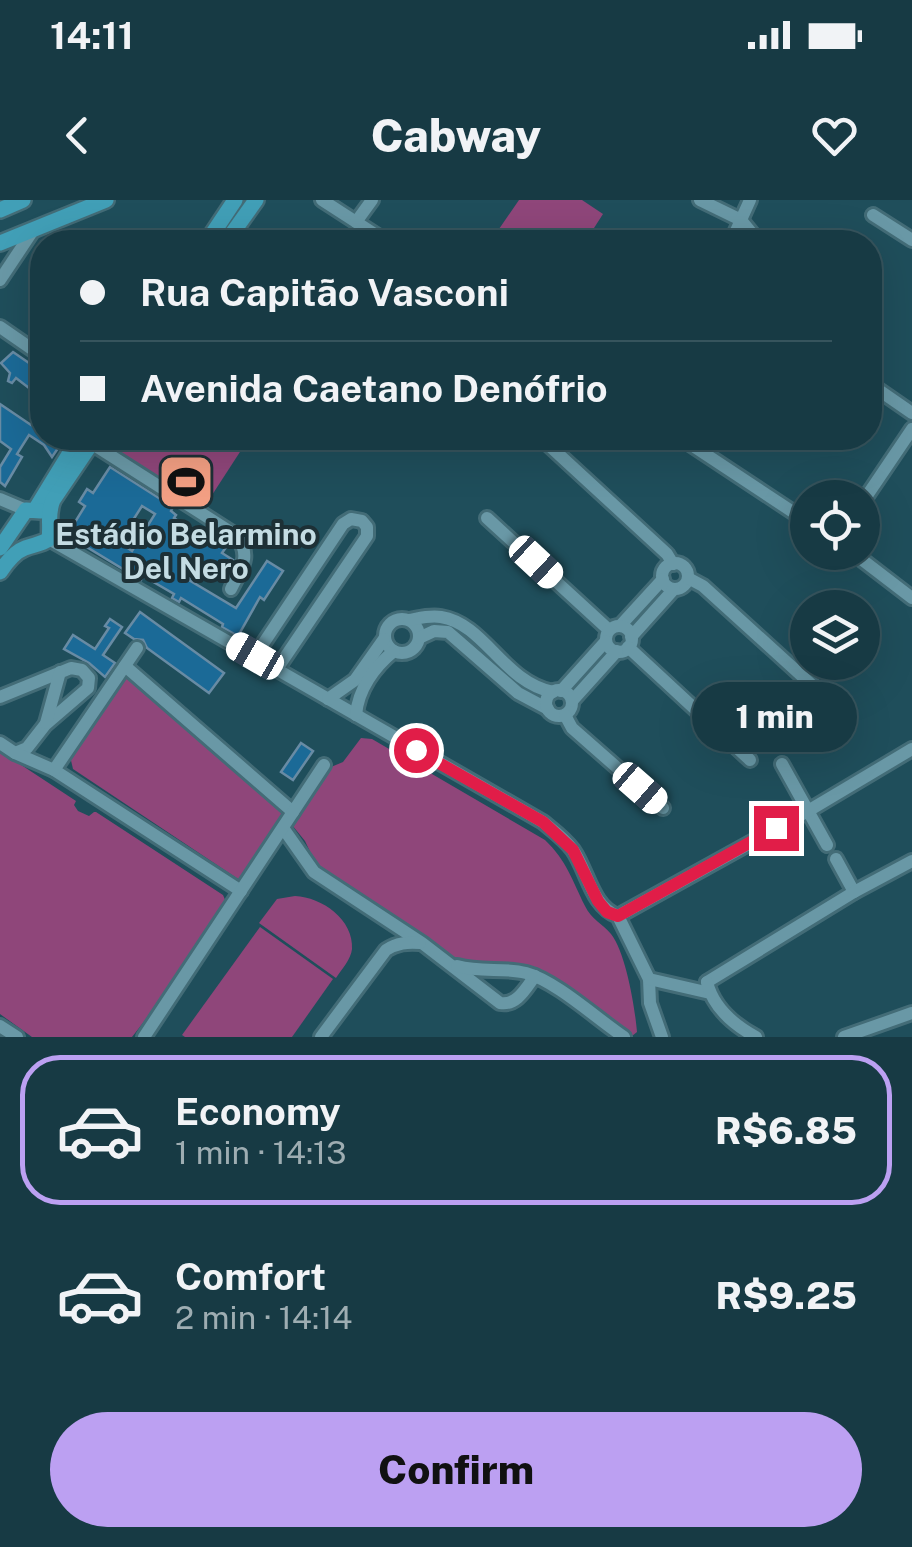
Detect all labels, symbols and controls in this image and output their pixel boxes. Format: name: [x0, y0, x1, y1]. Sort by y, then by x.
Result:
text: 14:11: [50, 13, 134, 58]
icon: back: [50, 108, 105, 163]
icon: heart: [807, 108, 862, 163]
text: Cabway: [371, 109, 541, 162]
text: Rua Capitão Vasconi: [140, 270, 509, 315]
text: Avenida Caetano Denófrio: [140, 366, 608, 411]
sports icon: Estádio Belarmino Del Nero: [156, 452, 216, 512]
map controls: [790, 480, 880, 680]
button: locate: [790, 480, 880, 570]
place label: Estádio Belarmino Del Nero: [55, 516, 317, 586]
car: [504, 531, 568, 593]
button: layers: [790, 590, 880, 680]
car: [222, 628, 288, 684]
callout: 1 min: [694, 683, 858, 753]
text: 1 min: [735, 698, 814, 735]
route start: [394, 728, 439, 773]
car: [608, 757, 672, 819]
route end: [754, 806, 799, 851]
icon: car: [55, 1085, 145, 1175]
text: Economy: [175, 1089, 341, 1134]
text: R$6.85: [715, 1108, 857, 1153]
text: 1 min · 14:13: [175, 1134, 346, 1171]
icon: car: [55, 1250, 145, 1340]
text: Comfort: [175, 1254, 326, 1299]
text: R$9.25: [716, 1273, 857, 1318]
text: 2 min · 14:14: [175, 1299, 352, 1336]
button: Confirm: [50, 1412, 862, 1527]

